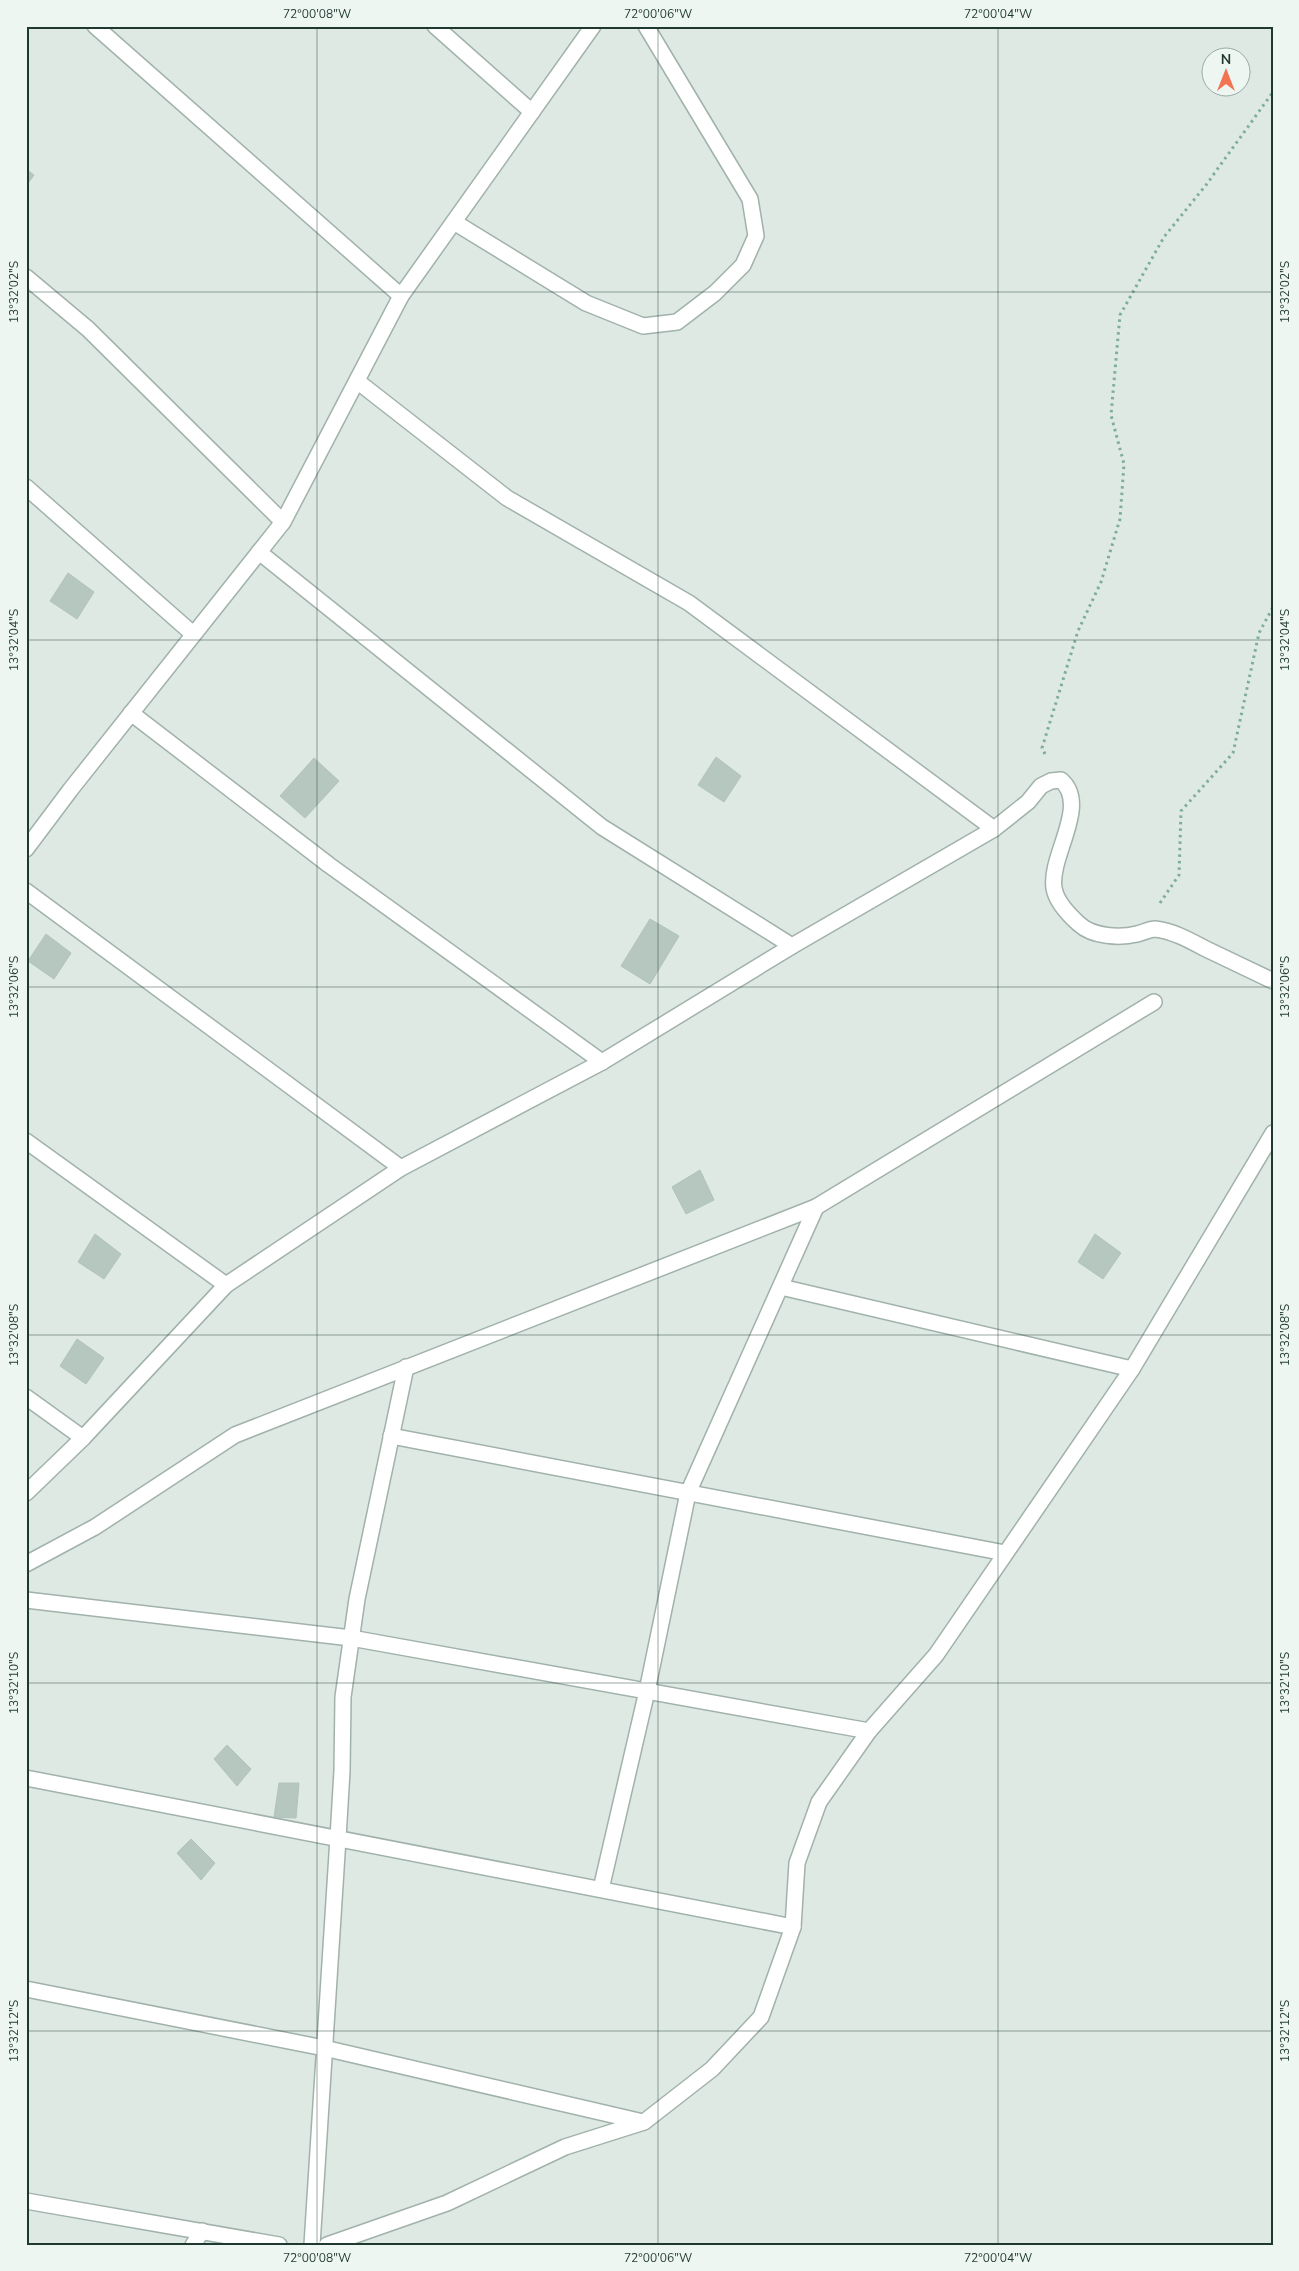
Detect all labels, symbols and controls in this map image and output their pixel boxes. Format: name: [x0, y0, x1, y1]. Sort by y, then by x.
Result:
text: 72°00'08"W: [283, 6, 351, 22]
text: 72°00'06"W: [624, 6, 692, 22]
text: 72°00'04"W: [964, 6, 1032, 22]
north arrow: [1202, 48, 1252, 98]
text: N: [1221, 50, 1231, 69]
text: 13°32'02"S: [6, 261, 22, 323]
text: 13°32'02"S: [1277, 261, 1293, 323]
text: 13°32'04"S: [6, 609, 22, 671]
text: 13°32'04"S: [1277, 609, 1293, 671]
text: 13°32'06"S: [6, 956, 22, 1018]
text: 13°32'06"S: [1277, 956, 1293, 1018]
text: 13°32'08"S: [6, 1304, 22, 1366]
text: 13°32'08"S: [1277, 1304, 1293, 1366]
text: 13°32'10"S: [6, 1652, 22, 1714]
text: 13°32'10"S: [1277, 1652, 1293, 1714]
text: 13°32'12"S: [6, 2000, 22, 2062]
text: 13°32'12"S: [1277, 2000, 1293, 2062]
text: 72°00'08"W: [283, 2250, 351, 2266]
text: 72°00'06"W: [624, 2250, 692, 2266]
text: 72°00'04"W: [964, 2250, 1032, 2266]

